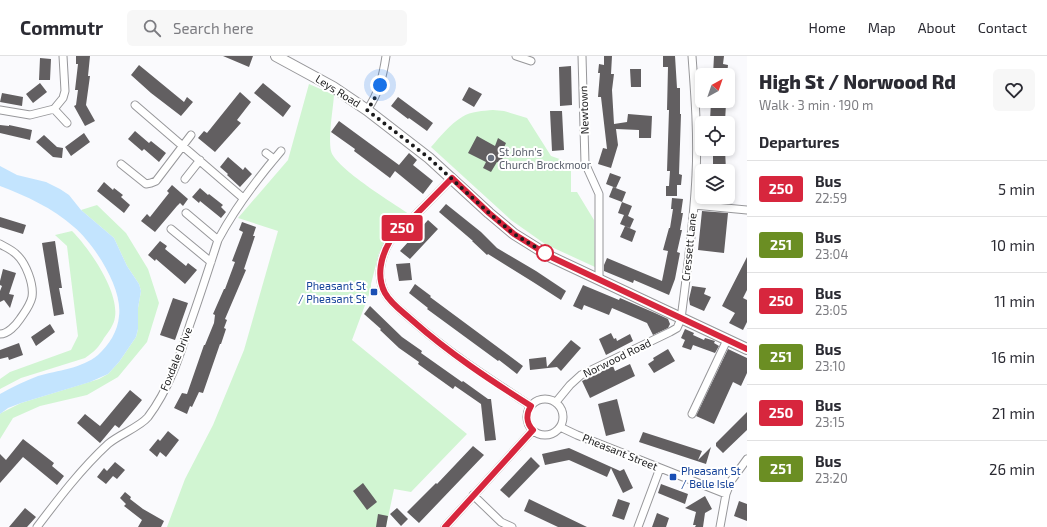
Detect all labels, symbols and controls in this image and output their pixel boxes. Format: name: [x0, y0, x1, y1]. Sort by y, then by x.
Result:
search box: [127, 10, 407, 46]
text: Commutr: [20, 16, 103, 39]
icon: search: [141, 17, 163, 39]
text: Search here: [173, 19, 254, 37]
text: Home: [809, 19, 846, 36]
text: Map: [868, 19, 896, 36]
text: About: [918, 19, 956, 36]
text: Contact: [978, 19, 1027, 36]
north arrow: [695, 68, 735, 108]
map controls: [695, 68, 735, 204]
button: heart: [993, 69, 1035, 111]
text: High St / Norwood Rd: [759, 70, 956, 93]
street label: Leys Road: [313, 72, 363, 110]
your location: [370, 75, 390, 95]
street label: Newtown: [576, 86, 591, 135]
text: Walk · 3 min · 190 m: [759, 97, 873, 113]
button: locate: [695, 116, 735, 156]
text: Departures: [759, 133, 839, 151]
place label: St John's Church Brockmoor: [499, 145, 592, 171]
marker: St John's Church Brockmoor: [486, 153, 496, 163]
button: layers: [695, 164, 735, 204]
text: Bus: [815, 172, 841, 190]
text: 250: [769, 180, 793, 197]
text: 5 min: [998, 180, 1035, 198]
text: 22:59: [815, 190, 847, 206]
street label: Cressett Lane: [678, 212, 699, 282]
line badge: 250: [379, 215, 425, 241]
text: 250: [390, 219, 414, 236]
text: Bus: [815, 228, 841, 246]
text: 251: [770, 236, 792, 253]
text: 10 min: [991, 236, 1035, 254]
unlabelled marker: [536, 244, 554, 262]
text: 23:04: [815, 246, 848, 262]
place label: Pheasant St / Pheasant St: [298, 279, 366, 305]
text: Bus: [815, 284, 841, 302]
marker: Pheasant St / Pheasant St: [369, 287, 379, 297]
text: 250: [769, 292, 793, 309]
text: 11 min: [994, 292, 1035, 310]
text: 23:05: [815, 302, 847, 318]
street label: Foxdale Drive: [157, 325, 194, 393]
street label: Norwood Road: [581, 335, 653, 380]
text: Bus: [815, 340, 841, 358]
text: 251: [770, 348, 792, 365]
text: 16 min: [992, 348, 1035, 366]
text: 23:10: [815, 358, 846, 374]
text: Bus: [815, 396, 841, 414]
text: 250: [769, 404, 793, 421]
text: 21 min: [992, 404, 1035, 422]
text: 23:15: [815, 414, 845, 430]
street label: Pheasant Street: [581, 431, 660, 473]
text: Bus: [815, 452, 841, 470]
text: 251: [770, 460, 792, 477]
text: 26 min: [989, 460, 1035, 478]
place label: Pheasant St / Belle Isle: [681, 464, 741, 490]
text: 23:20: [815, 470, 848, 486]
marker: Pheasant St / Belle Isle: [668, 472, 678, 482]

